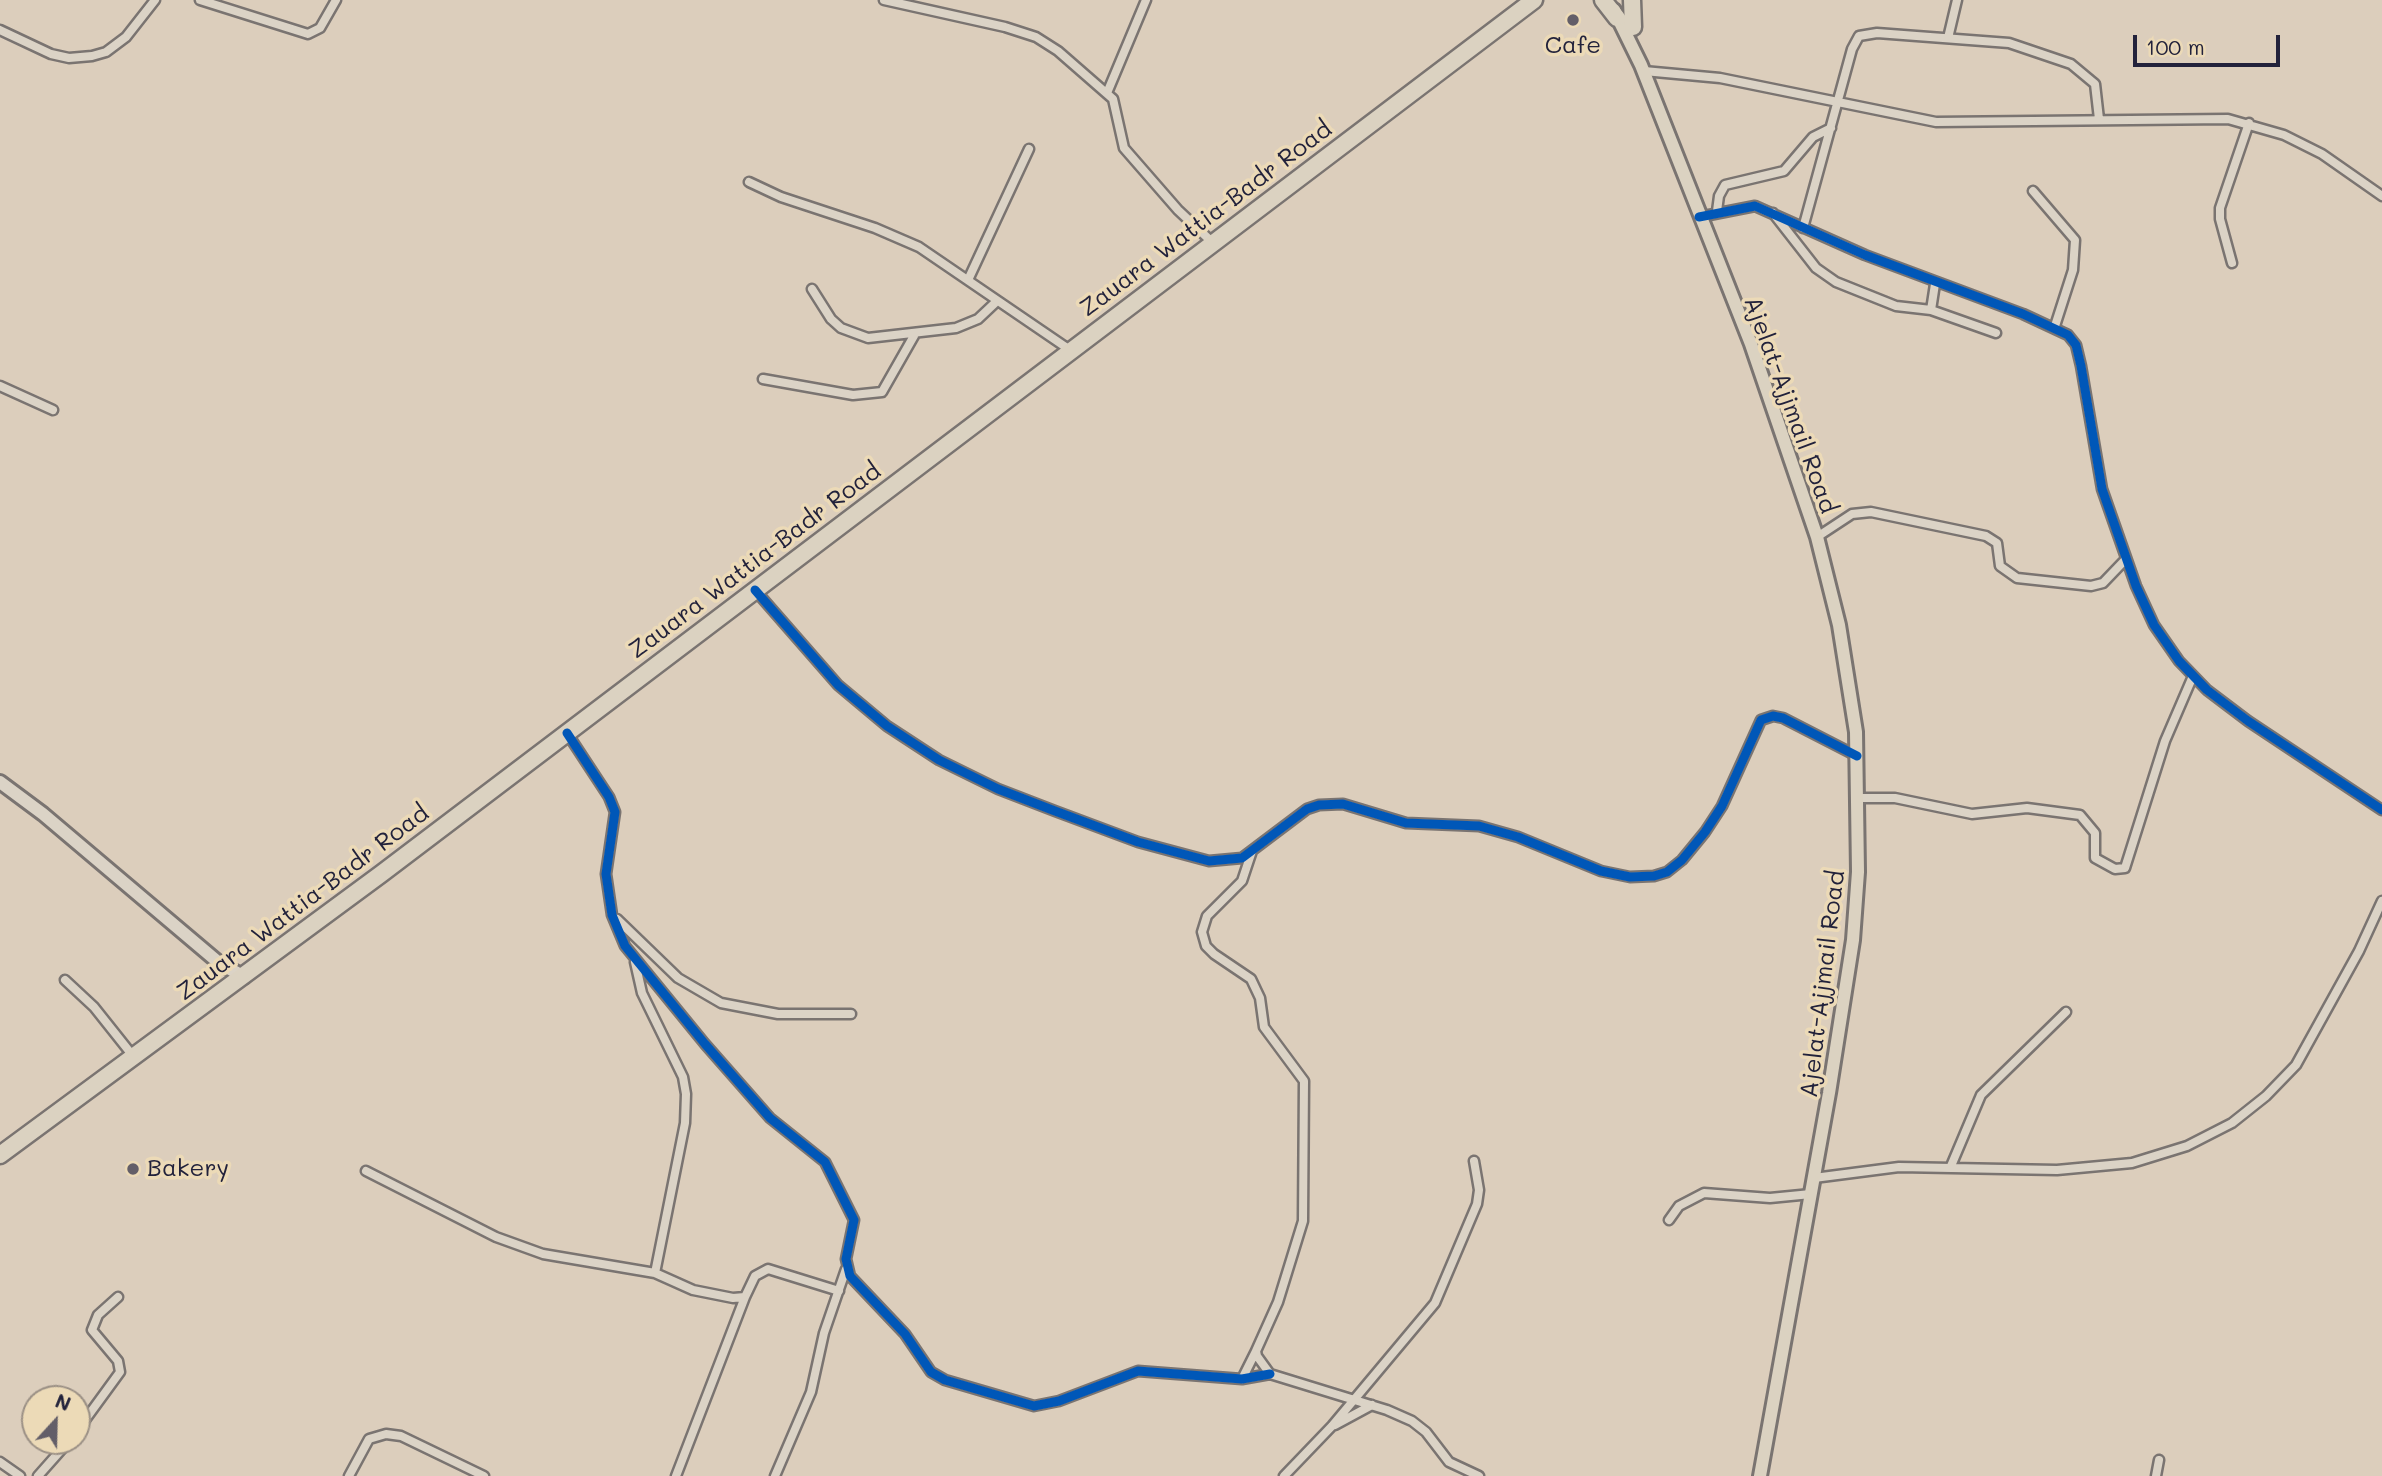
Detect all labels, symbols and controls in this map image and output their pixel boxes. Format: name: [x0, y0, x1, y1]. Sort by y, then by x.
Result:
marker: Cafe: [1565, 12, 1581, 28]
scale bar: [2137, 21, 2284, 65]
place label: Cafe: [1545, 32, 1601, 60]
text: 100 m: [2146, 33, 2205, 60]
street label: Zauara Wattia-Badr Road: [1074, 115, 1338, 323]
street label: Ajelat-Ajjmail Road: [1737, 293, 1843, 517]
street label: Zauara Wattia-Badr Road: [623, 457, 887, 665]
street label: Zauara Wattia-Badr Road: [171, 799, 435, 1007]
street label: Ajelat-Ajjmail Road: [1795, 869, 1851, 1099]
place label: Bakery: [147, 1155, 229, 1183]
marker: Bakery: [125, 1161, 141, 1177]
north arrow: [21, 1385, 91, 1455]
text: N: [52, 1388, 75, 1416]

